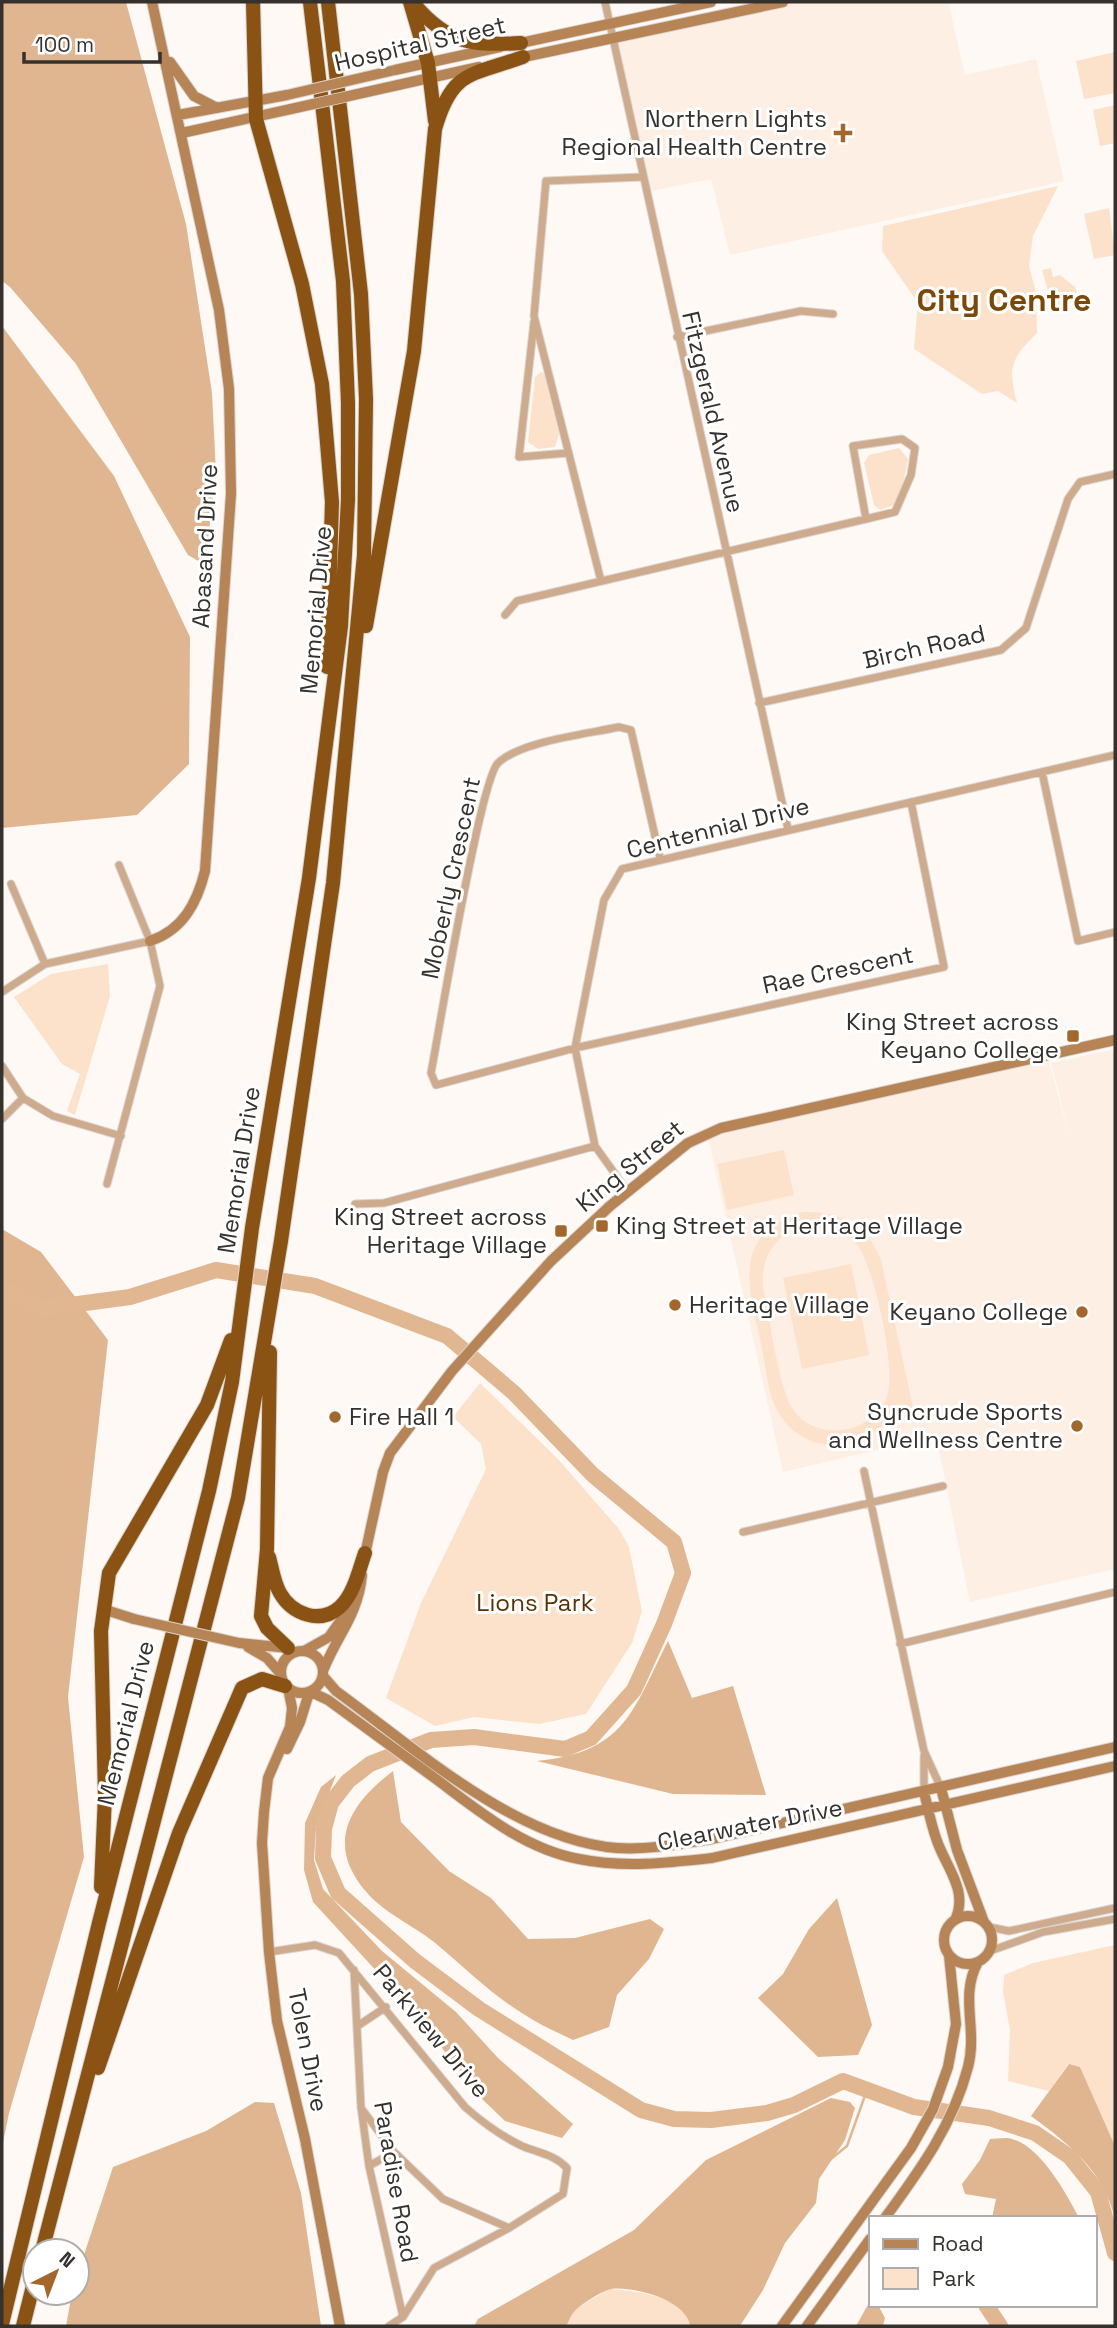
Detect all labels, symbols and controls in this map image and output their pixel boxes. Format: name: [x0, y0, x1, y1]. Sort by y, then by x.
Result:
street label: Hospital Street: [331, 9, 508, 78]
scale bar: [24, 21, 161, 65]
text: 100 m: [35, 31, 94, 58]
place label: Northern Lights Regional Health Centre: [562, 103, 827, 162]
marker: Northern Lights Regional Health Centre: [833, 123, 853, 143]
district label: City Centre: [916, 280, 1092, 320]
street label: Fitzgerald Avenue: [675, 308, 752, 516]
street label: Abasand Drive: [185, 463, 224, 629]
street label: Memorial Drive: [293, 525, 338, 695]
street label: Birch Road: [860, 617, 988, 676]
street label: Moberly Crescent: [414, 774, 487, 982]
street label: Centennial Drive: [623, 790, 813, 865]
street label: Rae Crescent: [759, 938, 916, 1001]
place label: King Street across Keyano College: [846, 1006, 1059, 1065]
marker: King Street across Keyano College: [1065, 1028, 1081, 1044]
street label: Memorial Drive: [210, 1084, 267, 1256]
street label: King Street: [569, 1113, 690, 1219]
place label: King Street across Heritage Village: [334, 1201, 547, 1260]
place label: King Street at Heritage Village: [616, 1210, 963, 1241]
marker: King Street at Heritage Village: [594, 1218, 610, 1234]
marker: King Street across Heritage Village: [553, 1223, 569, 1239]
place label: Heritage Village: [689, 1289, 869, 1320]
place label: Keyano College: [890, 1296, 1068, 1327]
marker: Heritage Village: [667, 1297, 683, 1313]
marker: Keyano College: [1074, 1304, 1090, 1320]
place label: Syncrude Sports and Wellness Centre: [828, 1396, 1063, 1455]
place label: Fire Hall 1: [349, 1401, 454, 1432]
marker: Fire Hall 1: [327, 1409, 343, 1425]
marker: Syncrude Sports and Wellness Centre: [1069, 1418, 1085, 1434]
park label: Lions Park: [476, 1587, 594, 1618]
street label: Memorial Drive: [90, 1637, 161, 1808]
street label: Clearwater Drive: [655, 1791, 845, 1858]
street label: Parkview Drive: [366, 1957, 496, 2104]
street label: Tolen Drive: [281, 1986, 336, 2114]
street label: Paradise Road: [367, 2099, 426, 2265]
legend: [869, 2216, 1096, 2307]
text: Road: [932, 2230, 984, 2257]
north arrow: [21, 2237, 91, 2307]
text: N: [54, 2246, 80, 2273]
text: Park: [932, 2265, 976, 2292]

